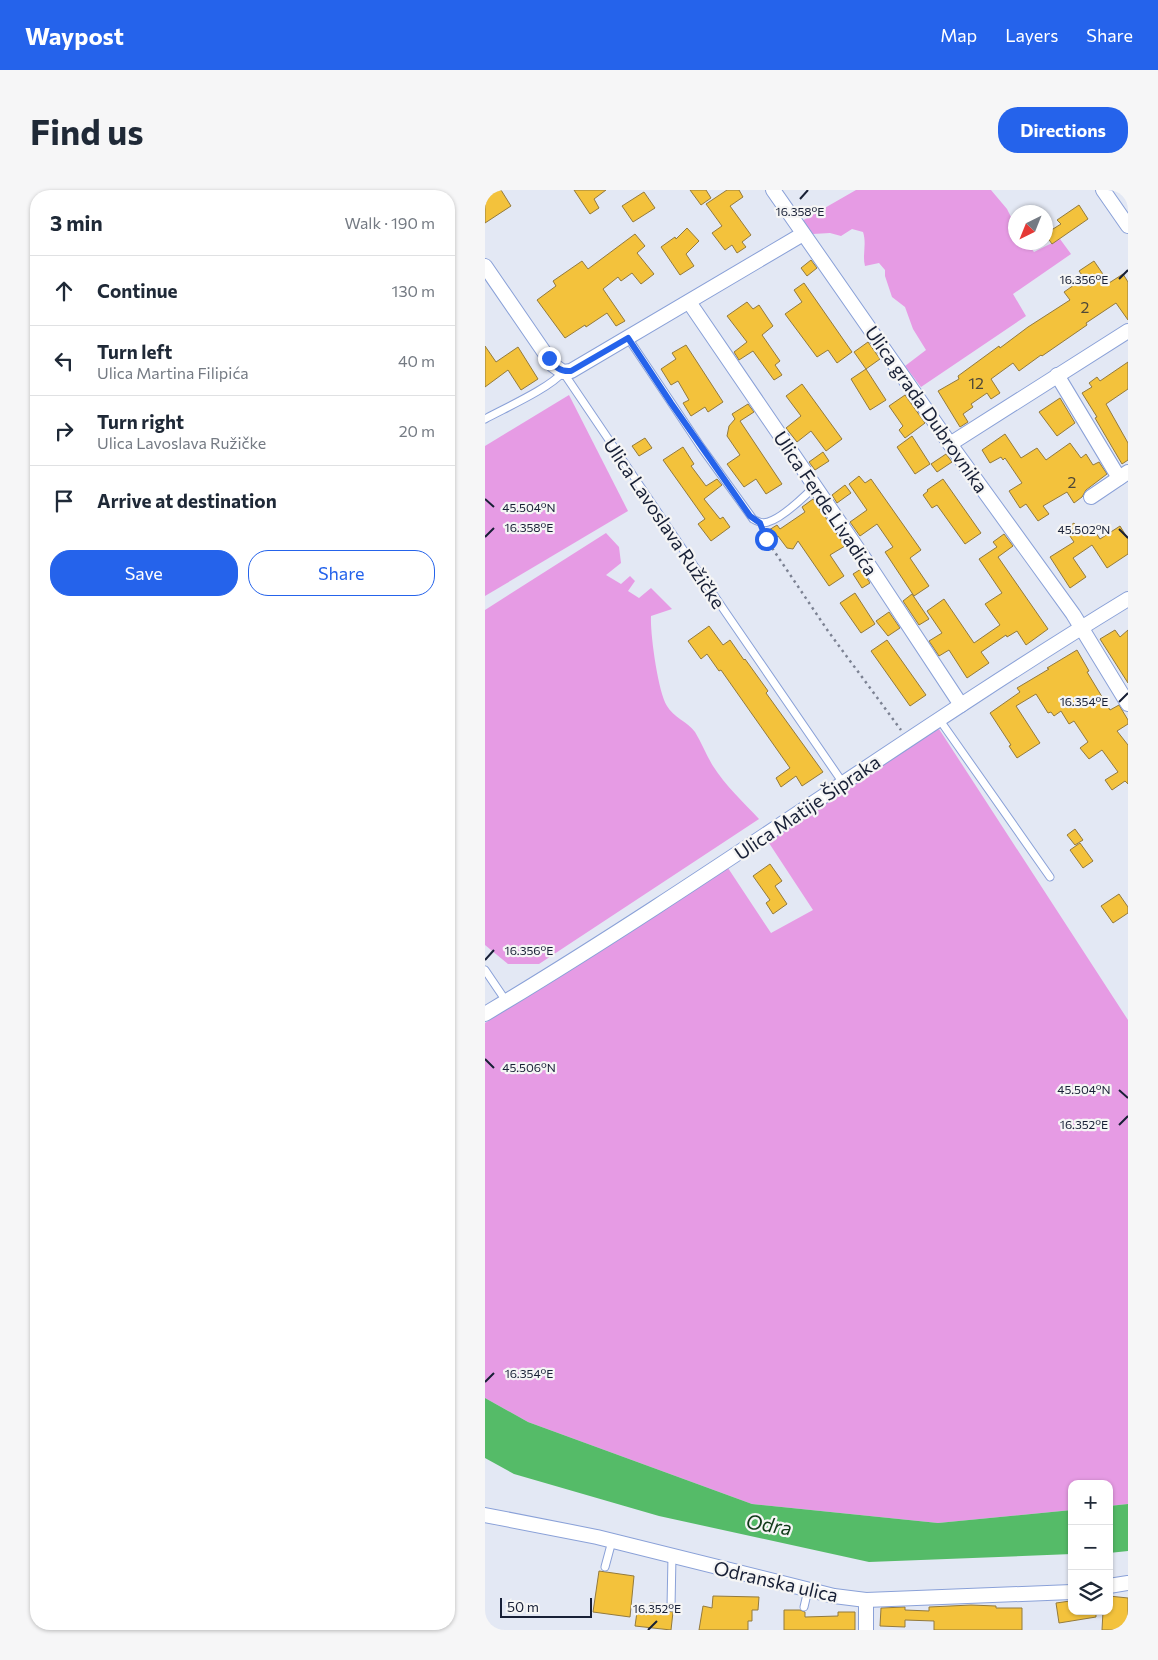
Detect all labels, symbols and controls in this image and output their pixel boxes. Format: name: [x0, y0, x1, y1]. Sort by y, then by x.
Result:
text: Waypost: [25, 21, 124, 50]
text: Map: [940, 24, 977, 46]
text: Layers: [1005, 24, 1058, 46]
text: Share: [1086, 24, 1133, 46]
button: Directions: [998, 107, 1128, 153]
text: Find us: [30, 109, 144, 152]
text: 16.358°E: [776, 204, 824, 218]
north arrow: [1008, 205, 1053, 250]
text: 3 min: [50, 210, 103, 235]
text: Walk · 190 m: [345, 213, 435, 232]
text: 16.356°E: [1060, 272, 1108, 286]
icon: ahead: [50, 277, 78, 305]
text: Continue: [97, 279, 177, 302]
text: 130 m: [392, 281, 435, 300]
house number: 2: [1081, 297, 1090, 316]
street label: Ulica grada Dubrovnika: [861, 321, 993, 497]
text: Turn left: [97, 340, 172, 363]
icon: left: [50, 347, 78, 375]
route end: [538, 347, 561, 370]
text: 40 m: [398, 351, 435, 370]
text: Ulica Martina Filipića: [97, 363, 249, 382]
house number: 12: [968, 373, 984, 392]
text: Turn right: [97, 410, 184, 433]
icon: right: [50, 417, 78, 445]
text: 20 m: [399, 421, 435, 440]
street label: Ulica Ferde Livadića: [769, 426, 883, 580]
text: Ulica Lavoslava Ružičke: [97, 433, 266, 452]
street label: Ulica Lavoslava Ružičke: [599, 433, 731, 613]
house number: 2: [1068, 472, 1077, 491]
icon: arrive: [50, 487, 78, 515]
text: Arrive at destination: [97, 489, 277, 512]
text: 45.504°N: [502, 500, 556, 514]
text: 16.358°E: [505, 520, 553, 534]
text: 45.502°N: [1058, 522, 1110, 536]
route start: [755, 528, 778, 551]
button: Save: [50, 550, 238, 596]
button: Share: [248, 550, 435, 596]
text: 16.354°E: [1060, 694, 1108, 708]
street label: Ulica Matije Šipraka: [729, 749, 884, 864]
text: 16.356°E: [505, 943, 553, 957]
text: 45.506°N: [502, 1060, 556, 1074]
text: 45.504°N: [1057, 1082, 1111, 1096]
text: 16.352°E: [1060, 1117, 1108, 1131]
text: 16.354°E: [505, 1366, 553, 1380]
map controls: [1068, 1480, 1113, 1615]
button: +: [1068, 1480, 1113, 1525]
water label: Odra: [744, 1509, 794, 1539]
button: −: [1068, 1525, 1113, 1570]
street label: Odranska ulica: [712, 1556, 840, 1606]
button: layers: [1068, 1570, 1113, 1615]
scale bar: [500, 1595, 593, 1618]
text: 50 m: [507, 1598, 539, 1615]
text: 16.352°E: [633, 1601, 681, 1615]

